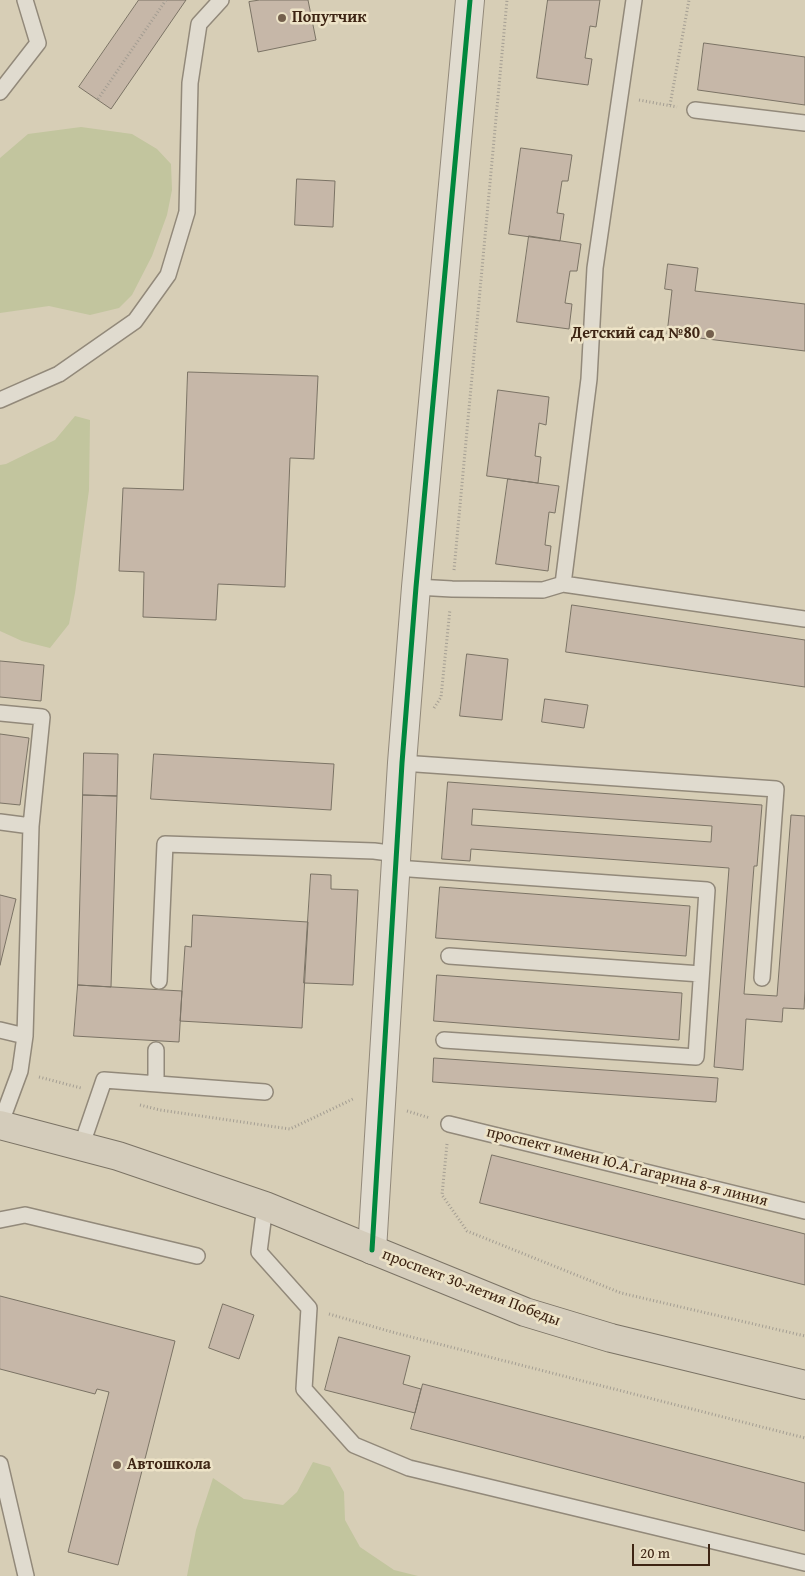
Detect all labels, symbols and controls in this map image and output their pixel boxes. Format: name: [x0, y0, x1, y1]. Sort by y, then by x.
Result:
place label: Попутчик: [292, 8, 366, 28]
marker: Попутчик: [276, 12, 288, 24]
place label: Детский сад №80: [571, 324, 700, 344]
marker: Детский сад №80: [704, 328, 716, 340]
street label: проспект имени Ю.А.Гагарина 8-я линия: [484, 1123, 770, 1211]
street label: проспект 30-летия Победы: [379, 1245, 563, 1331]
place label: Автошкола: [127, 1455, 211, 1475]
marker: Автошкола: [111, 1459, 123, 1471]
scale bar: [635, 1534, 712, 1566]
text: 20 m: [640, 1542, 670, 1563]

